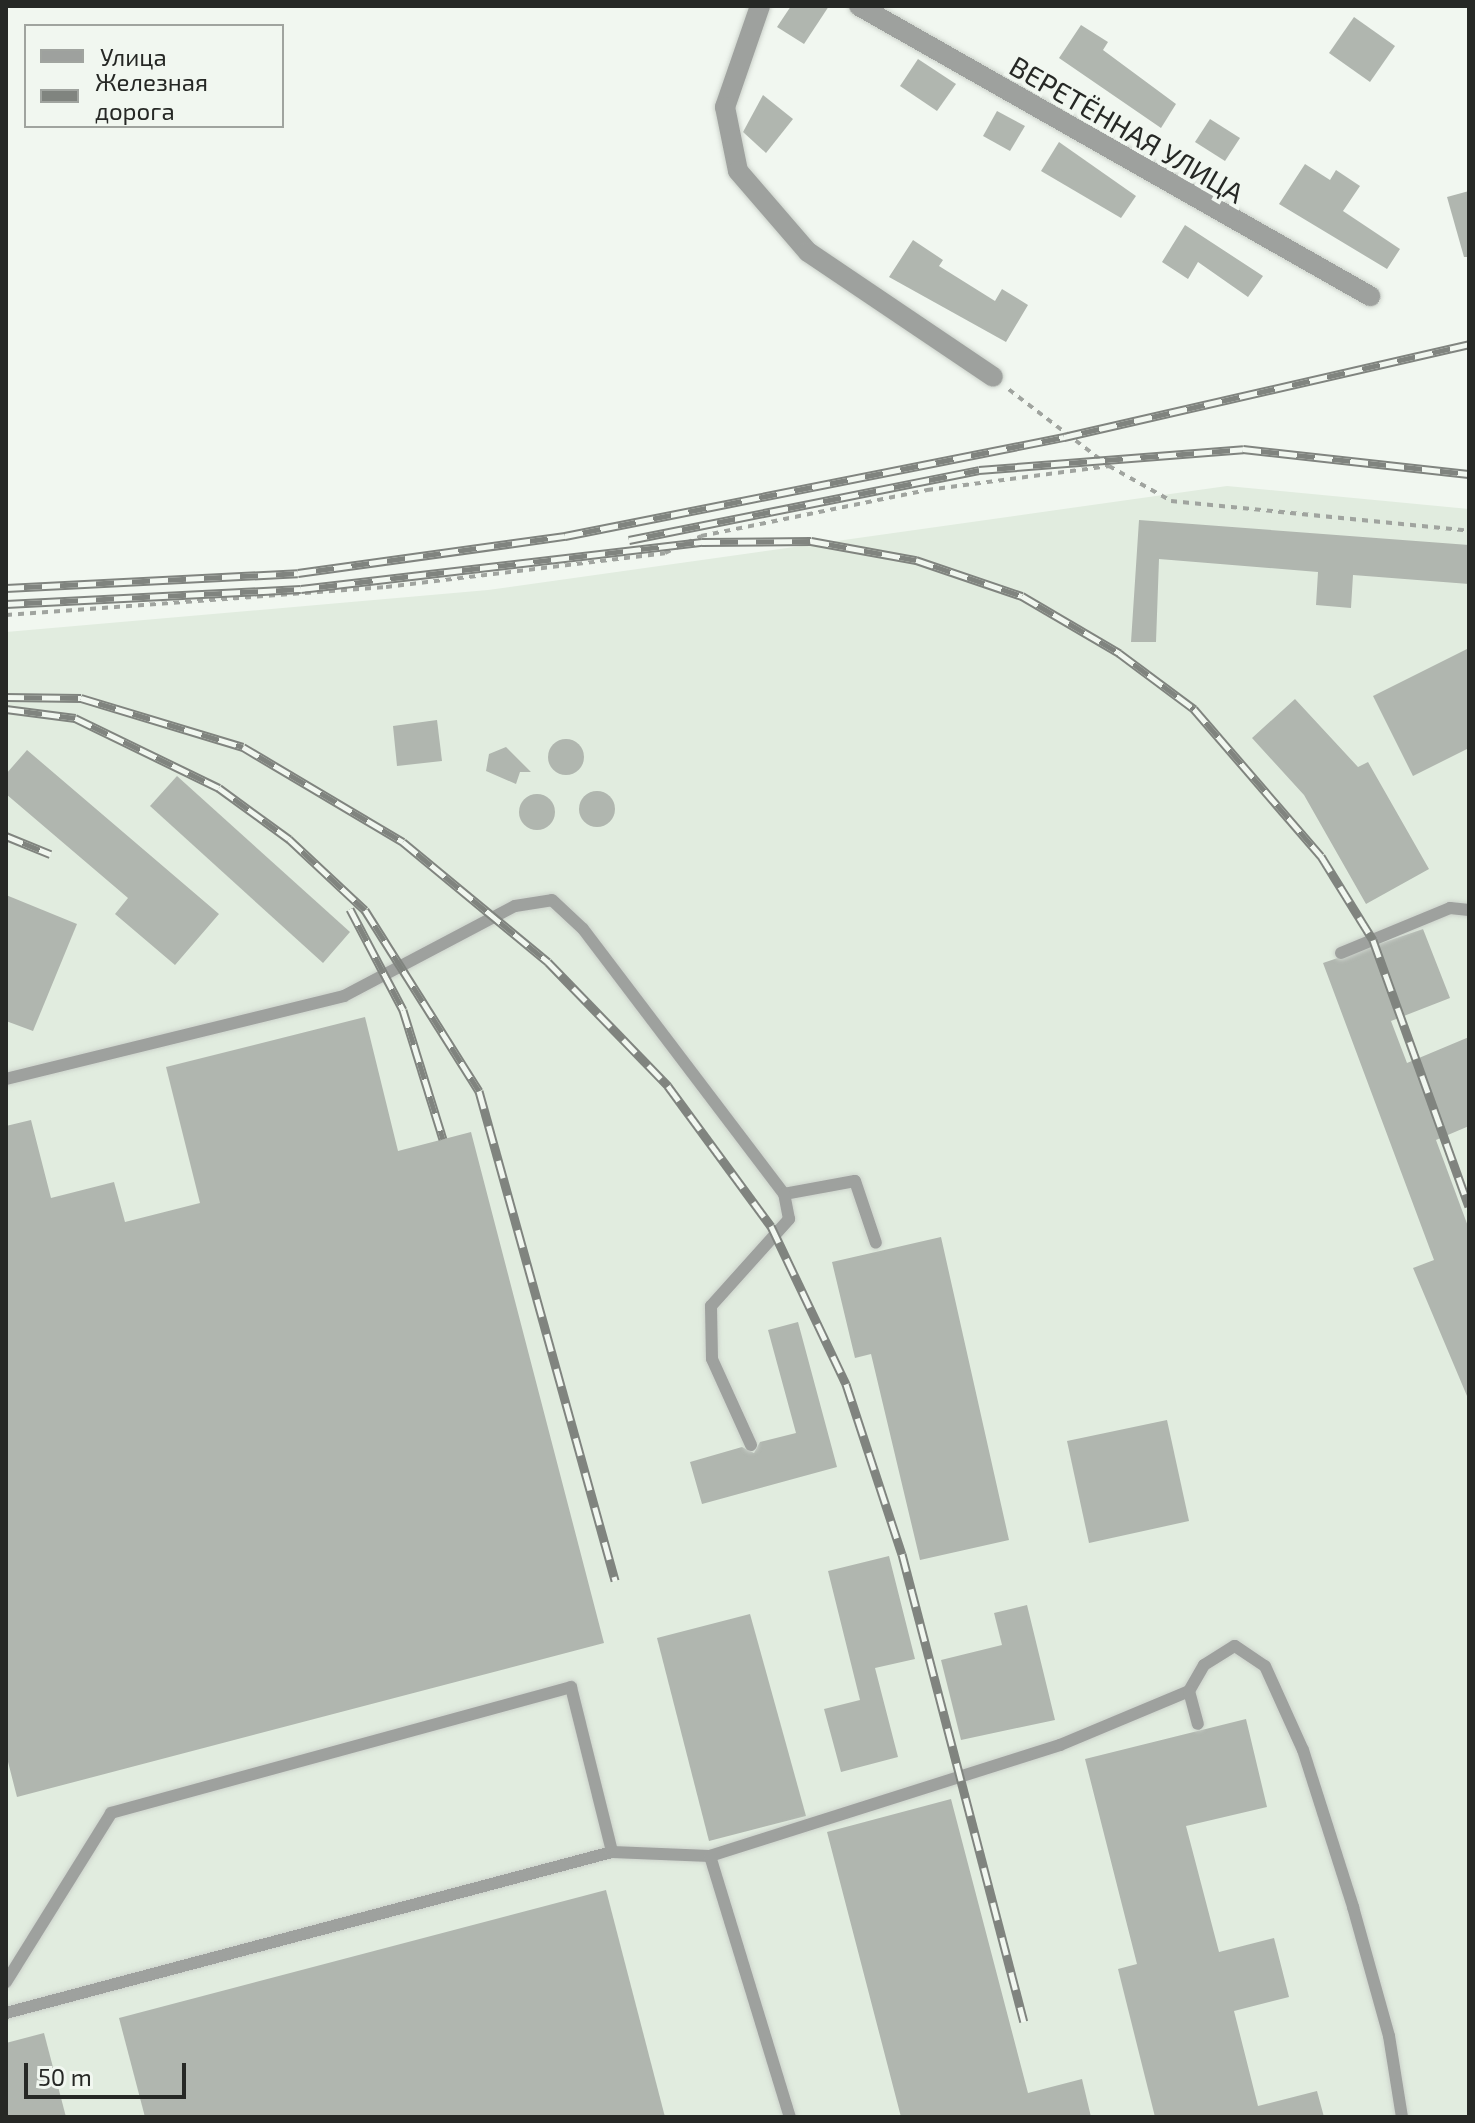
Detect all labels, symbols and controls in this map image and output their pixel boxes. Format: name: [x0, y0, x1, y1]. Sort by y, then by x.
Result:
legend: [24, 24, 284, 128]
text: Улица: [100, 42, 167, 71]
street label: ВЕРЕТЁННАЯ УЛИЦА: [1004, 48, 1250, 210]
text: Железная дорога: [95, 67, 208, 125]
scale bar: [28, 2047, 190, 2097]
text: 50 m: [38, 2062, 92, 2091]

